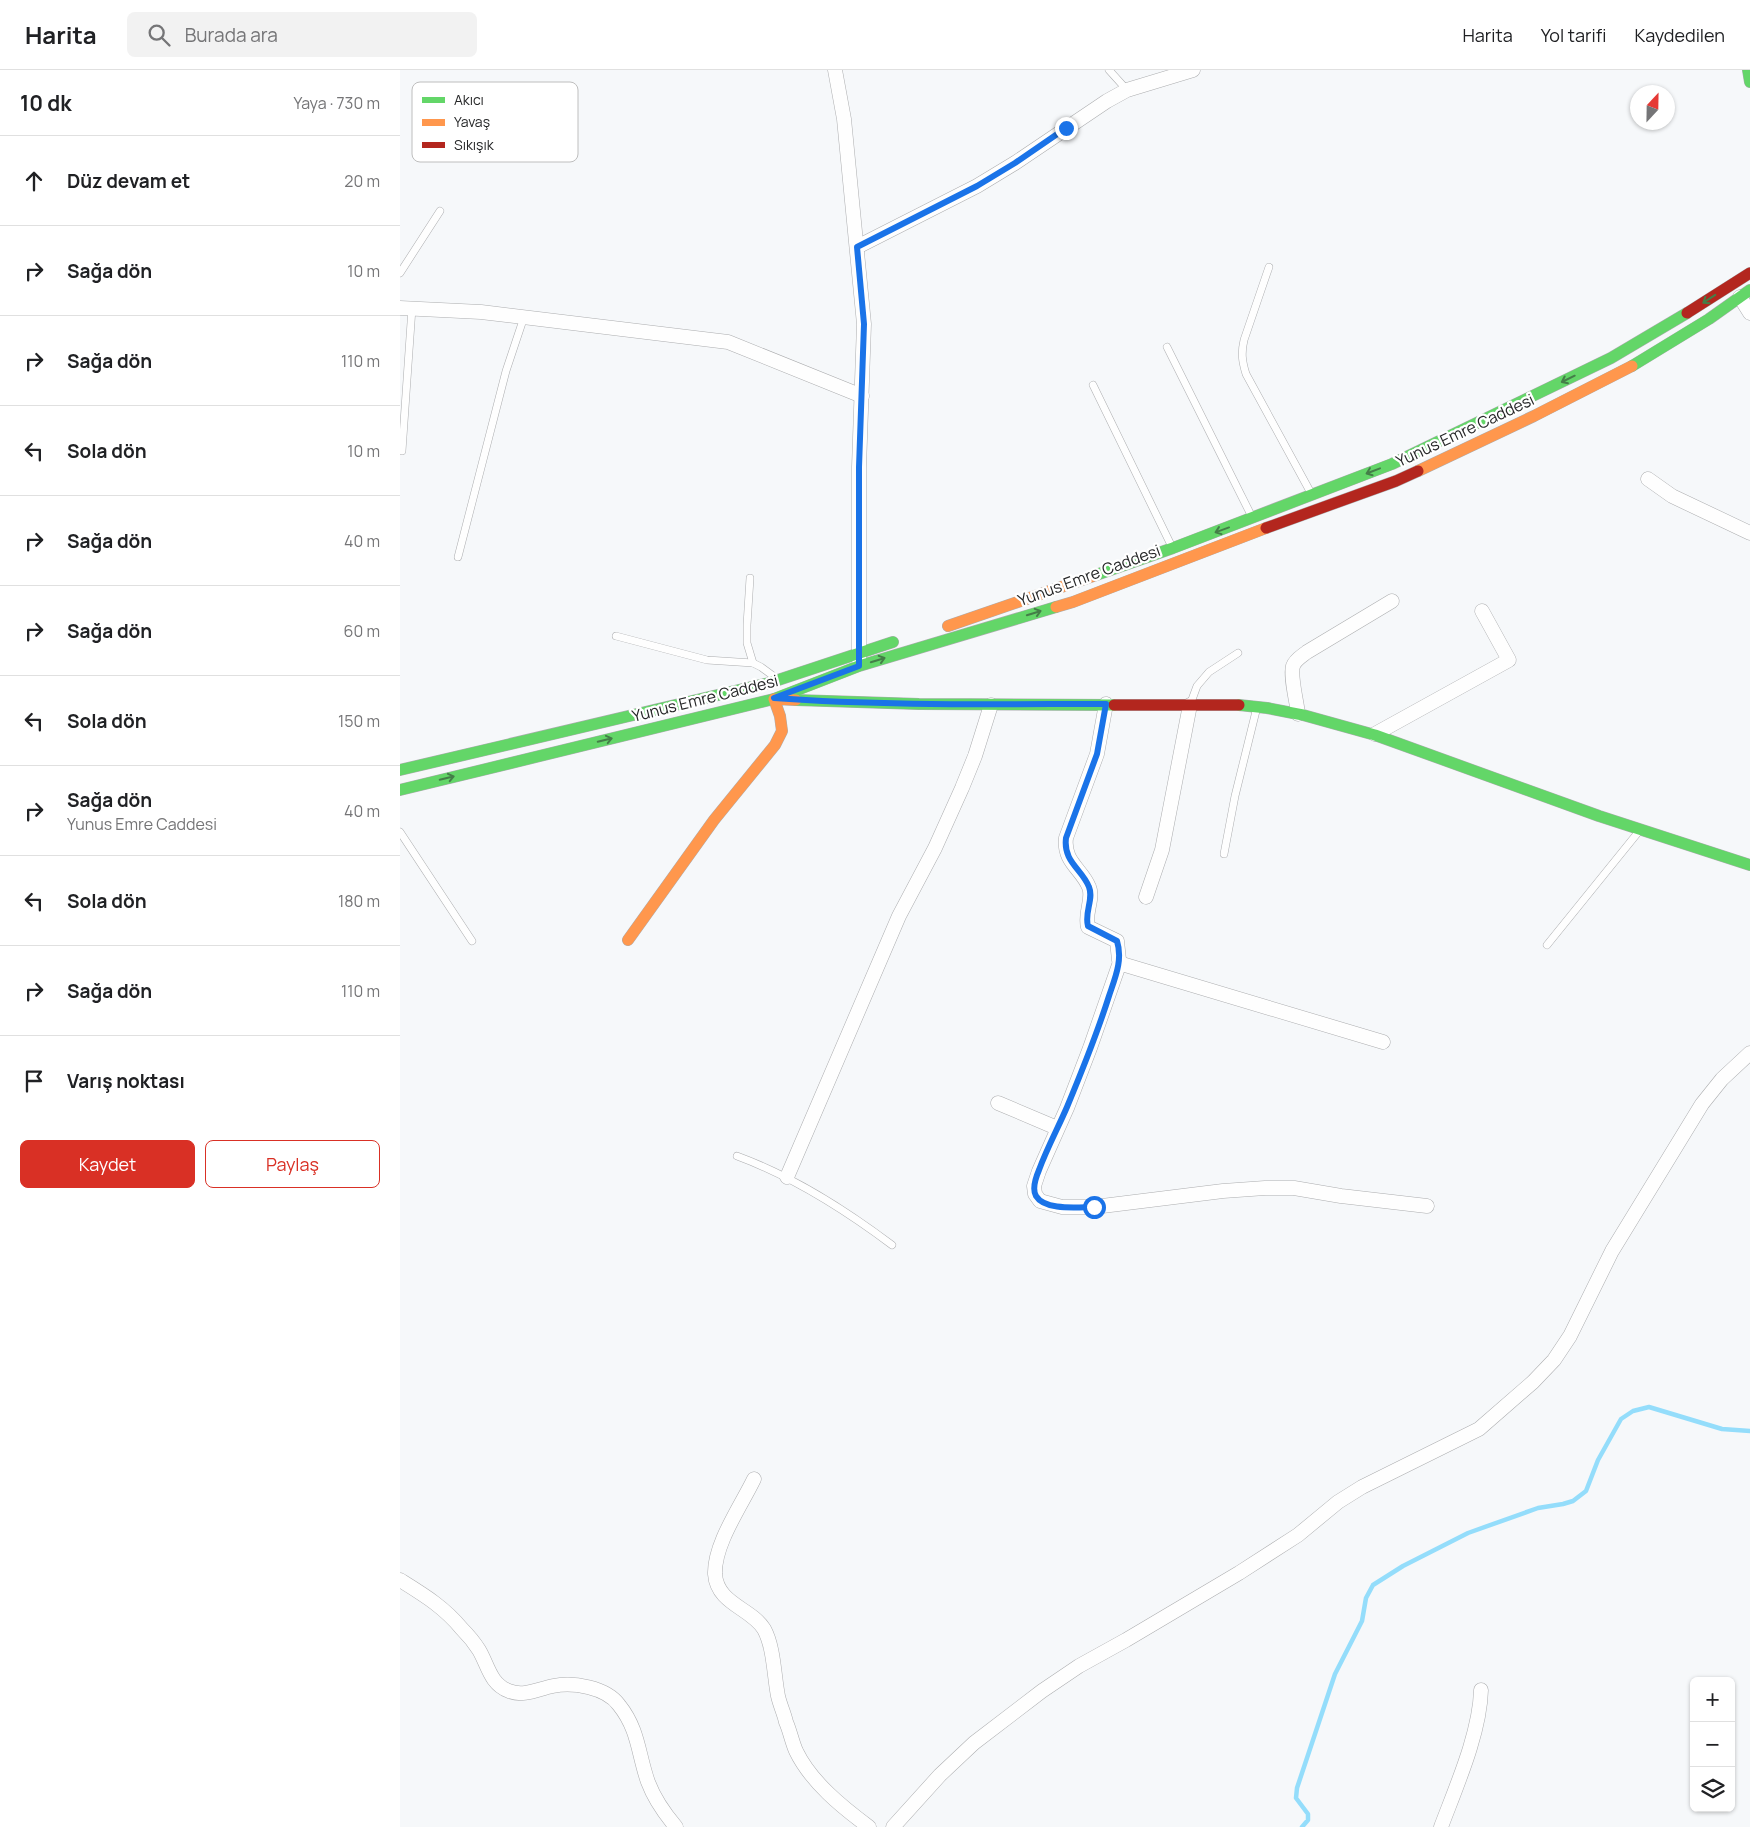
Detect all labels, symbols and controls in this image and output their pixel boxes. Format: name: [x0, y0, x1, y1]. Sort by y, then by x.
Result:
search box: [127, 12, 477, 57]
text: Harita: [25, 18, 97, 51]
icon: search: [145, 21, 173, 49]
text: Burada ara: [185, 22, 278, 48]
text: Harita: [1463, 23, 1513, 47]
text: Yol tarifi: [1541, 23, 1607, 47]
text: Kaydedilen: [1635, 23, 1725, 47]
legend: [412, 82, 578, 162]
north arrow: [1630, 85, 1675, 130]
text: 10 dk: [20, 89, 71, 117]
text: Akıcı: [454, 90, 484, 109]
text: Yaya · 730 m: [294, 92, 380, 114]
text: Yavaş: [454, 112, 490, 131]
route end: [1055, 117, 1078, 140]
text: Sıkışık: [454, 135, 495, 154]
icon: ahead: [20, 167, 48, 195]
text: Düz devam et: [67, 168, 190, 194]
text: 20 m: [344, 170, 380, 192]
icon: right: [20, 257, 48, 285]
text: Sağa dön: [67, 258, 152, 284]
text: 10 m: [347, 260, 380, 282]
one-way arrow: [1703, 295, 1717, 305]
icon: right: [20, 347, 48, 375]
text: Sağa dön: [67, 348, 152, 374]
text: 110 m: [341, 350, 380, 372]
one-way arrow: [1560, 374, 1575, 384]
street label: Yunus Emre Caddesi: [1392, 388, 1538, 472]
icon: left: [20, 437, 48, 465]
text: Sola dön: [67, 438, 147, 464]
text: 10 m: [347, 440, 380, 462]
one-way arrow: [1366, 467, 1382, 476]
one-way arrow: [1215, 526, 1230, 535]
icon: right: [20, 527, 48, 555]
text: Sağa dön: [67, 528, 152, 554]
text: 40 m: [344, 530, 380, 552]
street label: Yunus Emre Caddesi: [1015, 539, 1163, 611]
one-way arrow: [1026, 608, 1042, 618]
icon: right: [20, 617, 48, 645]
text: Sağa dön: [67, 618, 152, 644]
text: 60 m: [344, 620, 380, 642]
one-way arrow: [870, 654, 886, 664]
street label: Yunus Emre Caddesi: [630, 669, 780, 727]
icon: left: [20, 707, 48, 735]
text: Sola dön: [67, 708, 147, 734]
text: 150 m: [338, 710, 380, 732]
one-way arrow: [597, 735, 613, 744]
one-way arrow: [439, 773, 455, 782]
text: Sağa dön: [67, 787, 152, 813]
icon: right: [20, 797, 48, 825]
text: 40 m: [344, 800, 380, 822]
text: Yunus Emre Caddesi: [67, 813, 217, 835]
icon: left: [20, 887, 48, 915]
text: Sola dön: [67, 888, 147, 914]
text: 180 m: [338, 890, 380, 912]
icon: right: [20, 977, 48, 1005]
text: Sağa dön: [67, 978, 152, 1004]
text: 110 m: [341, 980, 380, 1002]
icon: arrive: [20, 1067, 48, 1095]
text: Varış noktası: [67, 1068, 185, 1094]
button: Kaydet: [20, 1140, 195, 1188]
button: Paylaş: [205, 1140, 380, 1188]
route start: [1083, 1196, 1106, 1219]
map controls: [1690, 1677, 1735, 1812]
button: +: [1690, 1677, 1735, 1722]
button: −: [1690, 1722, 1735, 1767]
button: layers: [1690, 1767, 1735, 1812]

